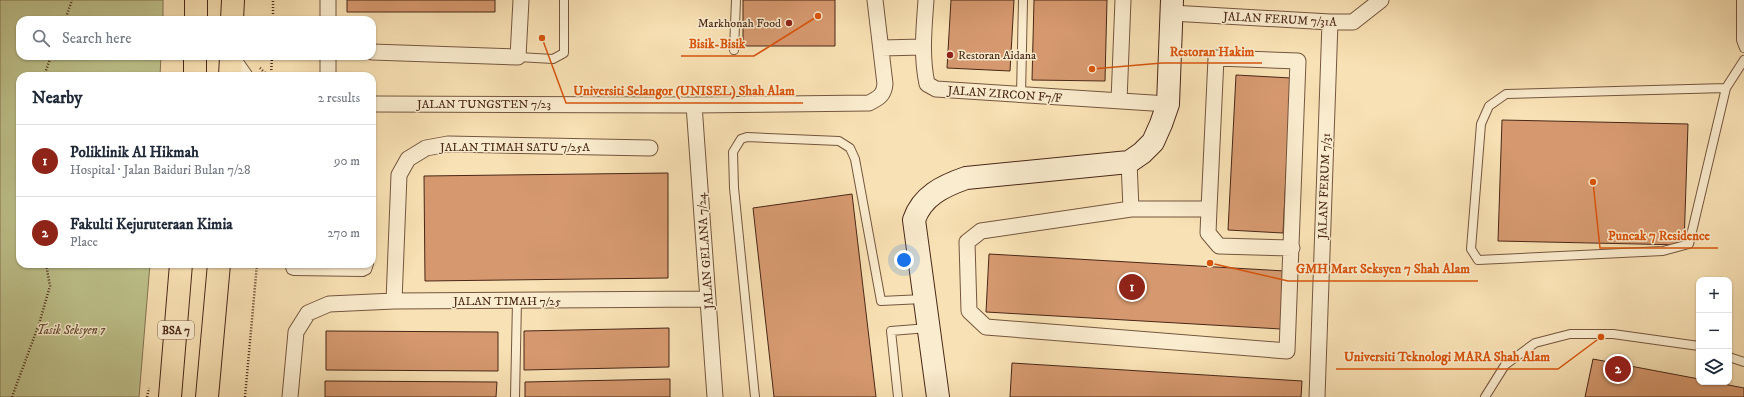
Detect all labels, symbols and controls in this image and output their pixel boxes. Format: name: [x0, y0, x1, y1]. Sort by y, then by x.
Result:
street label: JALAN FERUM 7/31A: [1222, 9, 1337, 30]
search box: [16, 16, 376, 60]
place label: Markhonah Food: [698, 16, 781, 31]
marker: Markhonah Food: [784, 18, 794, 28]
icon: search: [30, 27, 52, 49]
text: Search here: [62, 29, 131, 48]
callout: Bisik-Bisik: [681, 31, 754, 56]
text: Bisik-Bisik: [689, 36, 746, 52]
callout: Restoran Hakim: [1162, 38, 1262, 63]
text: Restoran Hakim: [1170, 44, 1255, 60]
place label: Restoran Aidana: [958, 48, 1037, 63]
marker: Restoran Aidana: [945, 50, 955, 60]
callout: Universiti Selangor (UNISEL) Shah Alam: [566, 78, 803, 103]
text: Universiti Selangor (UNISEL) Shah Alam: [573, 83, 795, 100]
street label: JALAN ZIRCON F7/F: [946, 83, 1063, 106]
text: Nearby: [32, 87, 82, 109]
text: 2 results: [318, 90, 360, 106]
street label: JALAN TUNGSTEN 7/23: [416, 97, 551, 112]
street label: JALAN FERUM 7/31: [1315, 133, 1334, 240]
street label: JALAN TIMAH SATU 7/25A: [439, 140, 590, 155]
text: Poliklinik Al Hikmah: [70, 143, 199, 162]
text: 1: [43, 153, 47, 169]
text: 90 m: [334, 153, 360, 169]
text: Hospital · Jalan Baiduri Bulan 7/28: [70, 162, 250, 178]
street label: JALAN GELANA 7/24: [694, 191, 717, 311]
text: Fakulti Kejuruteraan Kimia: [70, 215, 233, 234]
callout: Puncak 7 Residence: [1600, 223, 1718, 248]
text: 2: [42, 225, 48, 241]
text: 270 m: [328, 225, 360, 241]
text: Puncak 7 Residence: [1608, 228, 1711, 244]
text: Place: [70, 234, 98, 250]
your location: [894, 250, 914, 270]
callout: GMH Mart Seksyen 7 Shah Alam: [1288, 256, 1478, 281]
text: GMH Mart Seksyen 7 Shah Alam: [1296, 261, 1470, 278]
pin: 1: [1119, 272, 1145, 302]
map controls: [1696, 277, 1732, 385]
button: +: [1696, 277, 1732, 313]
street label: JALAN TIMAH 7/25: [452, 294, 561, 309]
button: −: [1696, 313, 1732, 349]
road number: BSA 7: [158, 321, 194, 339]
park label: Tasik Seksyen 7: [37, 323, 106, 338]
callout: Universiti Teknologi MARA Shah Alam: [1336, 344, 1558, 369]
text: Universiti Teknologi MARA Shah Alam: [1344, 349, 1550, 366]
button: layers: [1696, 349, 1732, 385]
pin: 2: [1605, 354, 1631, 384]

